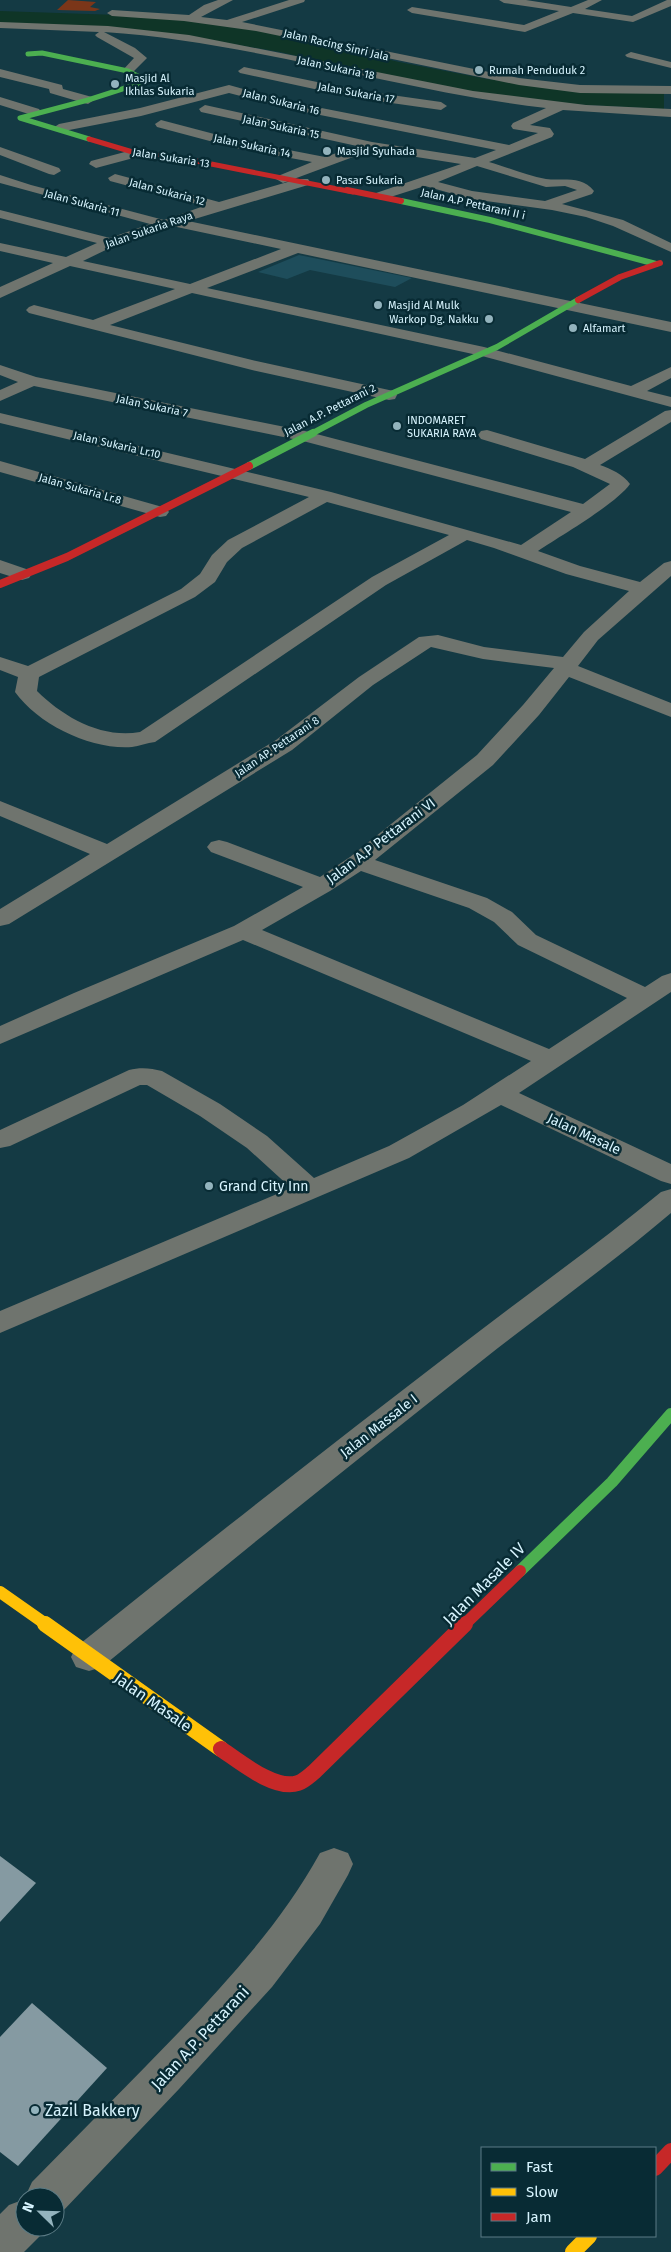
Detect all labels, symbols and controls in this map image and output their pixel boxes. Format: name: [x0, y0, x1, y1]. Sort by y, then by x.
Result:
street label: Jalan Racing Sinri Jala: [282, 27, 390, 63]
street label: Jalan Sukaria 18: [296, 53, 376, 83]
marker: Rumah Penduduk 2: [473, 64, 485, 76]
place label: Rumah Penduduk 2: [489, 64, 585, 77]
place label: Masjid Al Ikhlas Sukaria: [125, 72, 195, 98]
marker: Masjid Al Ikhlas Sukaria: [109, 78, 121, 90]
street label: Jalan Sukaria 17: [317, 80, 395, 106]
street label: Jalan Sukaria 16: [241, 86, 321, 118]
street label: Jalan Sukaria 15: [241, 113, 321, 142]
street label: Jalan Sukaria 14: [212, 131, 292, 161]
street label: Jalan Sukaria 13: [131, 145, 211, 171]
marker: Masjid Syuhada: [321, 145, 333, 157]
place label: Masjid Syuhada: [337, 145, 415, 158]
marker: Pasar Sukaria: [320, 174, 332, 186]
place label: Pasar Sukaria: [336, 174, 403, 187]
street label: Jalan Sukaria 12: [128, 176, 206, 208]
street label: Jalan A.P Pettarani II i: [420, 186, 526, 222]
street label: Jalan Sukaria 11: [43, 187, 121, 219]
street label: Jalan Sukaria Raya: [104, 209, 194, 251]
marker: Masjid Al Mulk: [372, 299, 384, 311]
place label: Masjid Al Mulk: [388, 299, 460, 312]
place label: Warkop Dg. Nakku: [389, 313, 479, 326]
marker: Warkop Dg. Nakku: [483, 313, 495, 325]
marker: Alfamart: [567, 322, 579, 334]
place label: Alfamart: [583, 322, 626, 335]
street label: Jalan A.P. Pettarani 2: [282, 381, 378, 439]
street label: Jalan Sukaria 7: [115, 392, 189, 420]
place label: INDOMARET SUKARIA RAYA: [407, 414, 477, 440]
marker: INDOMARET SUKARIA RAYA: [391, 420, 403, 432]
street label: Jalan Sukaria Lr.10: [72, 429, 162, 461]
street label: Jalan Sukaria Lr.8: [37, 471, 123, 507]
street label: Jalan AP. Pettarani 8: [232, 714, 322, 780]
street label: Jalan A.P Pettarani VI: [323, 795, 439, 887]
street label: Jalan Masale: [545, 1110, 623, 1158]
place label: Grand City Inn: [219, 1178, 309, 1195]
marker: Grand City Inn: [203, 1180, 215, 1192]
street label: Jalan Massale I: [337, 1391, 421, 1461]
street label: Jalan Masale IV: [439, 1539, 529, 1629]
street label: Jalan Masale: [110, 1668, 196, 1736]
street label: Jalan A.P. Pettarani: [147, 1982, 253, 2094]
place label: Zazil Bakkery: [45, 2101, 140, 2120]
marker: Zazil Bakkery: [29, 2104, 41, 2116]
legend: [481, 2147, 656, 2237]
text: Fast: [526, 2158, 553, 2176]
text: Slow: [526, 2183, 558, 2201]
north arrow: [15, 2187, 65, 2237]
text: N: [19, 2200, 38, 2215]
text: Jam: [526, 2208, 552, 2226]

